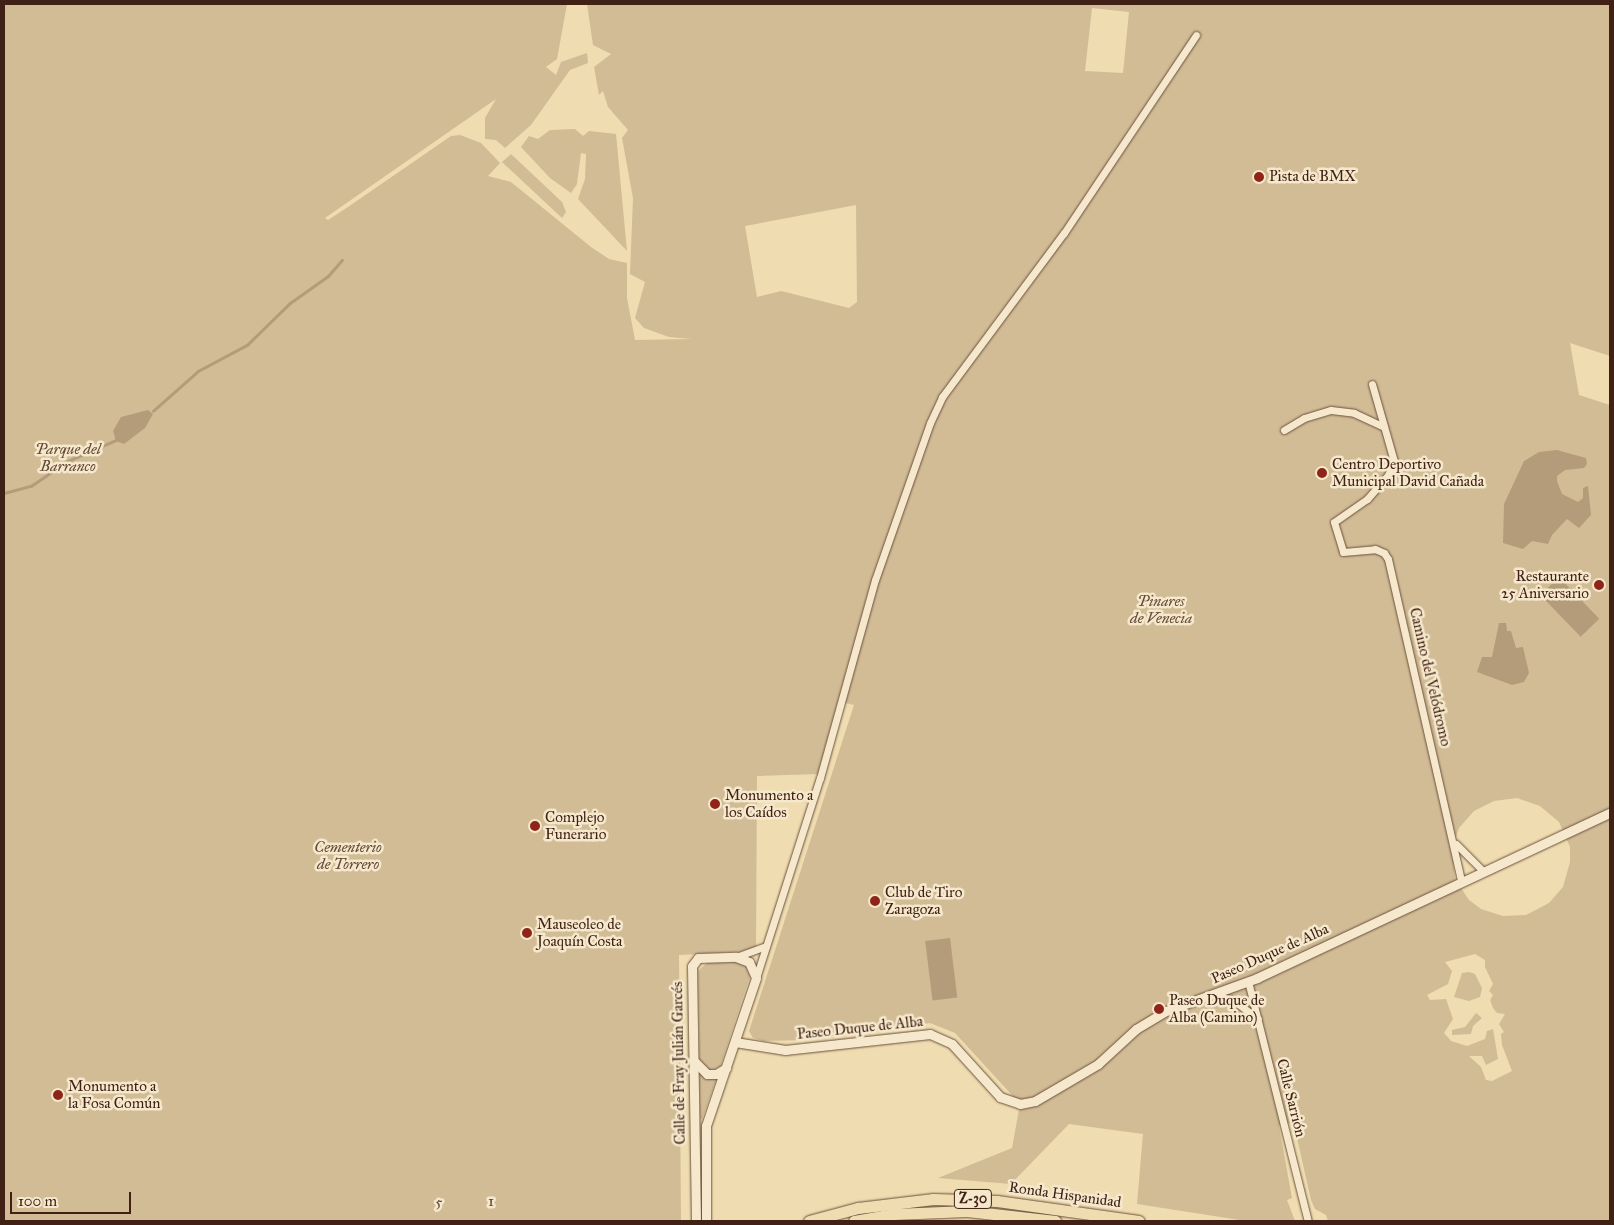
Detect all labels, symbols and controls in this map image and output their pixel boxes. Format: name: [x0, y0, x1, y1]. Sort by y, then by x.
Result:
place label: Pista de BMX: [1269, 168, 1356, 186]
marker: Pista de BMX: [1253, 171, 1265, 183]
park label: Parque del Barranco: [35, 440, 101, 475]
place label: Centro Deportivo Municipal David Cañada: [1332, 455, 1484, 490]
marker: Centro Deportivo Municipal David Cañada: [1316, 467, 1328, 479]
place label: Restaurante 25 Aniversario: [1501, 567, 1589, 602]
marker: Restaurante 25 Aniversario: [1593, 579, 1605, 591]
park label: Pinares de Venecia: [1130, 592, 1192, 627]
street label: Camino del Velódromo: [1405, 606, 1455, 748]
place label: Monumento a los Caídos: [725, 786, 813, 821]
marker: Monumento a los Caídos: [709, 798, 721, 810]
place label: Complejo Funerario: [545, 808, 606, 843]
marker: Complejo Funerario: [529, 820, 541, 832]
park label: Cementerio de Torrero: [314, 838, 382, 873]
place label: Club de Tiro Zaragoza: [885, 883, 962, 918]
marker: Club de Tiro Zaragoza: [869, 895, 881, 907]
place label: Mauseoleo de Joaquín Costa: [537, 915, 622, 950]
street label: Paseo Duque de Alba: [1209, 920, 1331, 988]
marker: Mauseoleo de Joaquín Costa: [521, 927, 533, 939]
street label: Calle de Fray Julián Garcés: [669, 981, 689, 1145]
place label: Paseo Duque de Alba (Camino): [1169, 991, 1265, 1026]
marker: Paseo Duque de Alba (Camino): [1153, 1003, 1165, 1015]
street label: Paseo Duque de Alba: [796, 1012, 924, 1044]
street label: Calle Sarrión: [1273, 1057, 1309, 1139]
place label: Monumento a la Fosa Común: [68, 1077, 160, 1112]
marker: Monumento a la Fosa Común: [52, 1089, 64, 1101]
street label: Ronda Hispanidad: [1008, 1178, 1122, 1212]
scale bar: [12, 1182, 134, 1214]
road number: Z-30: [953, 1188, 993, 1210]
text: 100 m: [18, 1192, 57, 1210]
park label: 1: [488, 1193, 494, 1211]
park label: 5: [436, 1194, 442, 1212]

